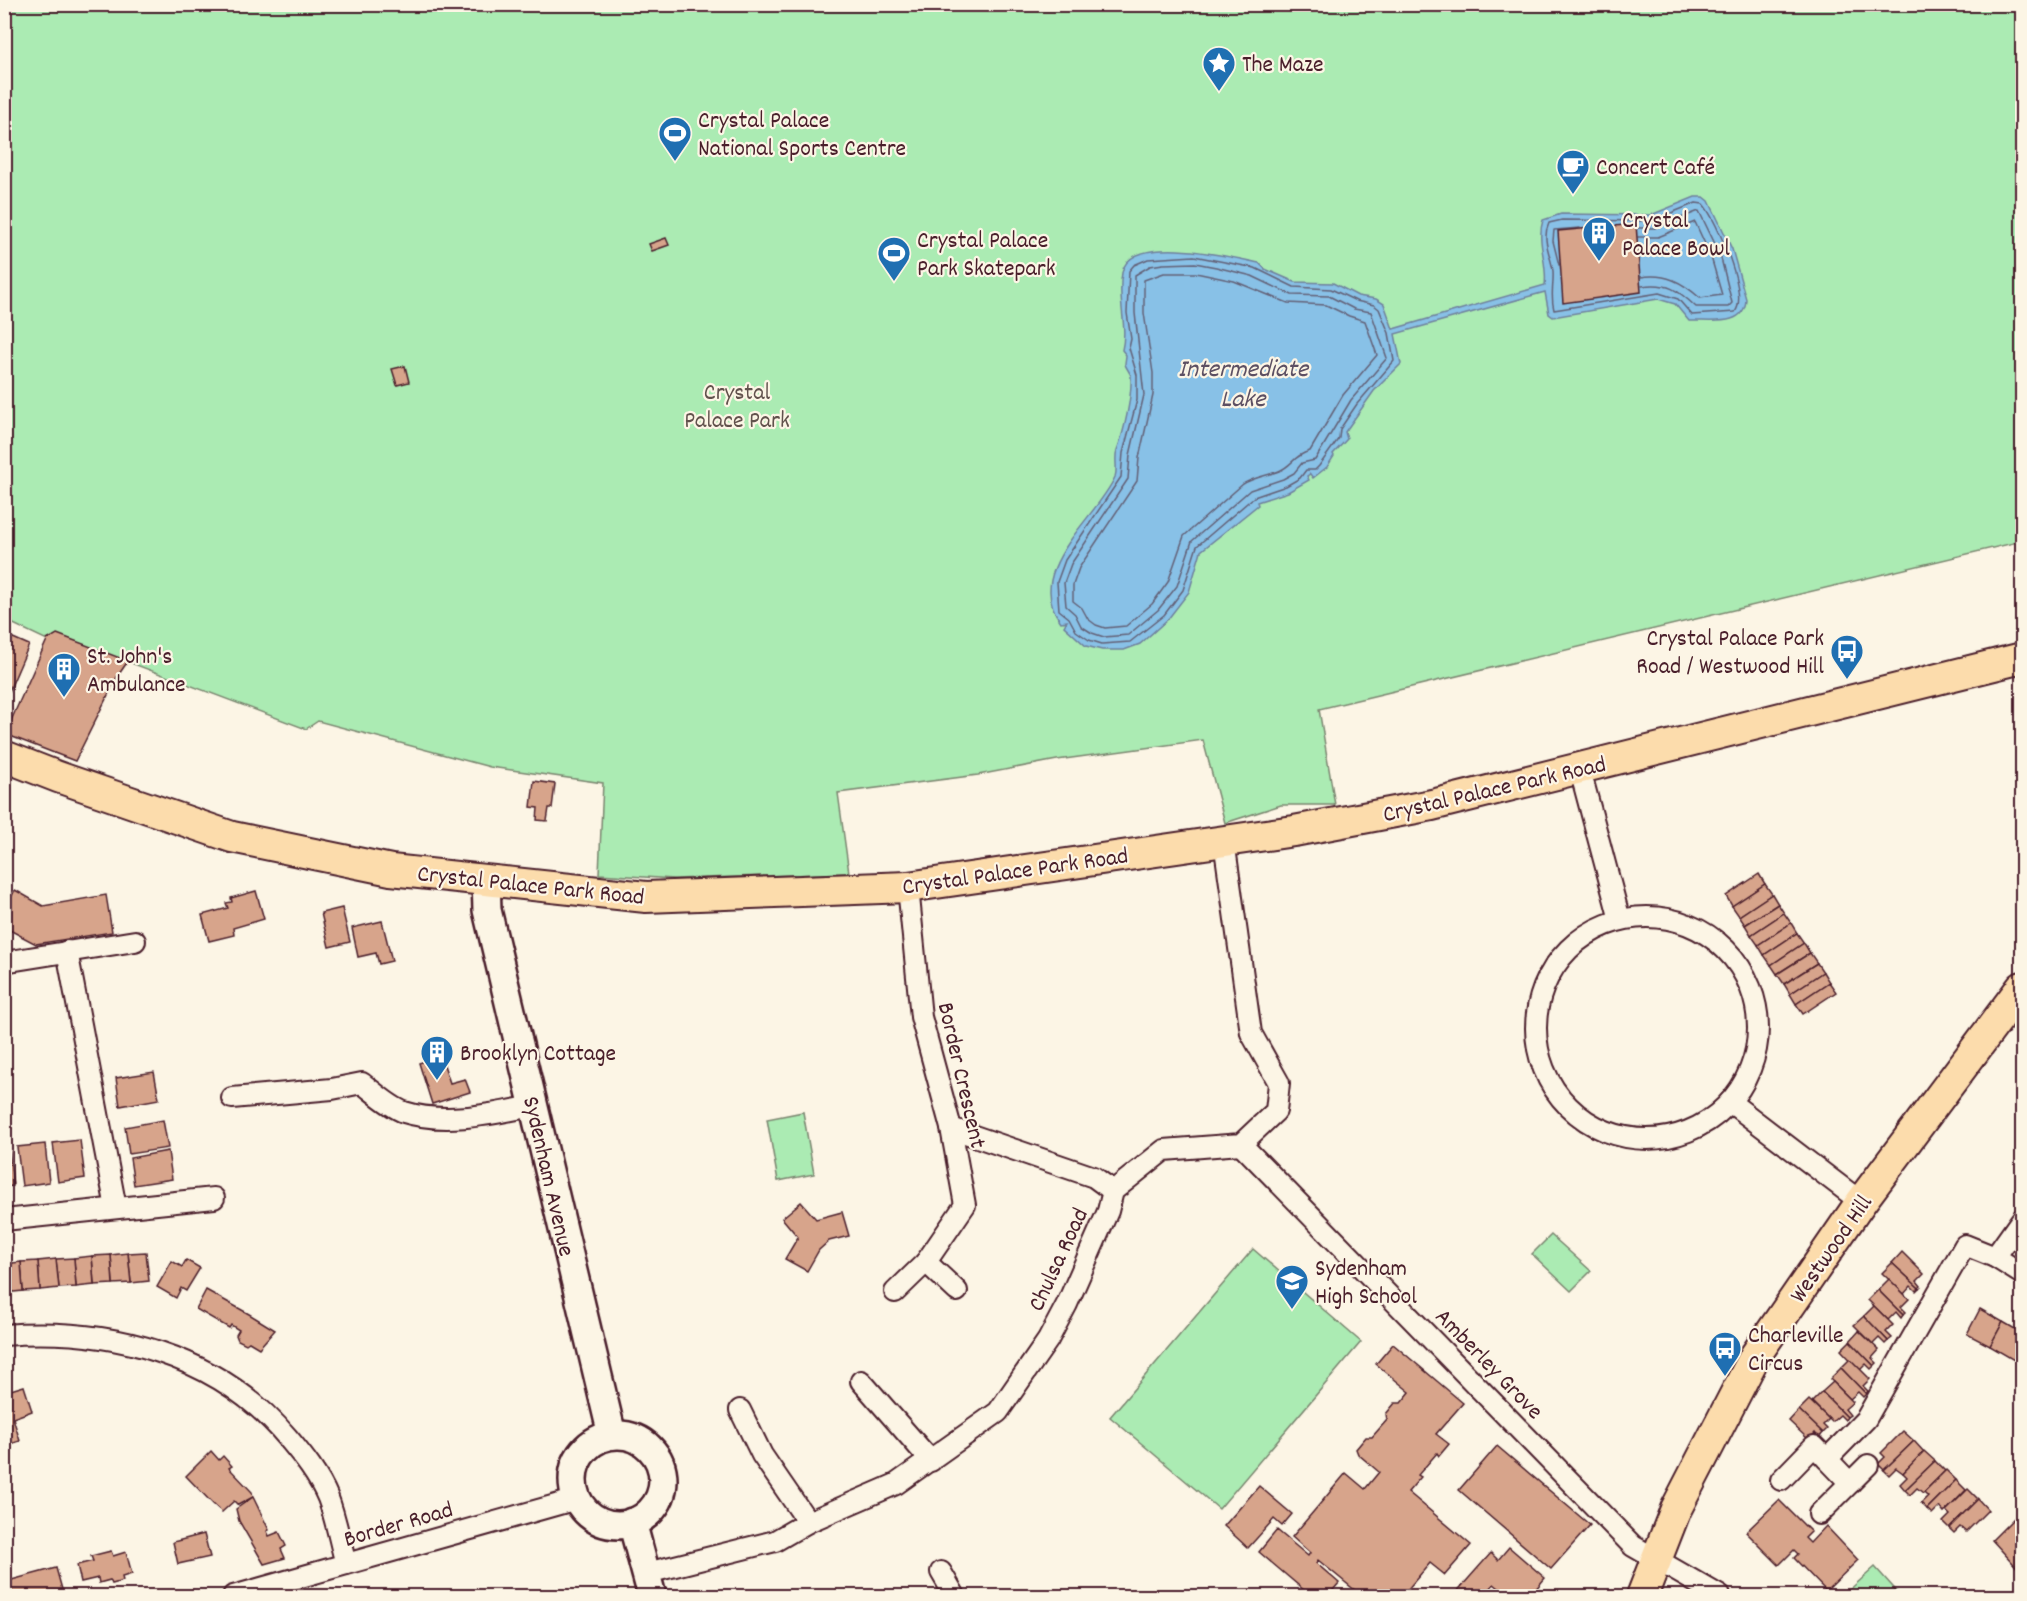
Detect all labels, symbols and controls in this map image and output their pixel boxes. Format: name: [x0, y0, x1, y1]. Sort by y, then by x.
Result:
place icon: The Maze: [1201, 45, 1237, 92]
place label: The Maze: [1242, 49, 1324, 83]
place label: Crystal Palace National Sports Centre: [698, 105, 906, 167]
sports icon: Crystal Palace National Sports Centre: [657, 115, 693, 162]
cafe icon: Concert Café: [1555, 148, 1591, 195]
place label: Concert Café: [1596, 152, 1715, 186]
place label: Crystal Palace Bowl: [1622, 205, 1730, 267]
building icon: Crystal Palace Bowl: [1581, 215, 1617, 262]
place label: Crystal Palace Park Skatepark: [917, 225, 1056, 287]
sports icon: Crystal Palace Park Skatepark: [876, 235, 912, 282]
water label: Intermediate Lake: [1178, 352, 1310, 419]
park label: Crystal Palace Park: [684, 377, 790, 439]
place label: Crystal Palace Park Road / Westwood Hill: [1636, 623, 1824, 685]
bus stop icon: Crystal Palace Park Road / Westwood Hill: [1829, 633, 1865, 680]
place label: St. John's Ambulance: [87, 641, 186, 703]
building icon: St. John's Ambulance: [46, 651, 82, 698]
street label: Crystal Palace Park Road: [1380, 749, 1610, 833]
street label: Crystal Palace Park Road: [900, 840, 1131, 906]
street label: Crystal Palace Park Road: [416, 858, 646, 916]
street label: Border Crescent: [927, 999, 993, 1152]
building icon: Brooklyn Cottage: [419, 1034, 455, 1081]
place label: Brooklyn Cottage: [460, 1038, 616, 1072]
street label: Sydenham Avenue: [512, 1093, 582, 1260]
street label: Westwood Hill: [1783, 1189, 1882, 1311]
street label: Chulsa Road: [1021, 1203, 1099, 1318]
place label: Sydenham High School: [1315, 1253, 1417, 1315]
school or university icon: Sydenham High School: [1274, 1263, 1310, 1310]
street label: Amberley Grove: [1426, 1302, 1550, 1428]
place label: Charleville Circus: [1748, 1320, 1844, 1382]
bus stop icon: Charleville Circus: [1707, 1330, 1743, 1377]
street label: Border Road: [340, 1494, 457, 1558]

